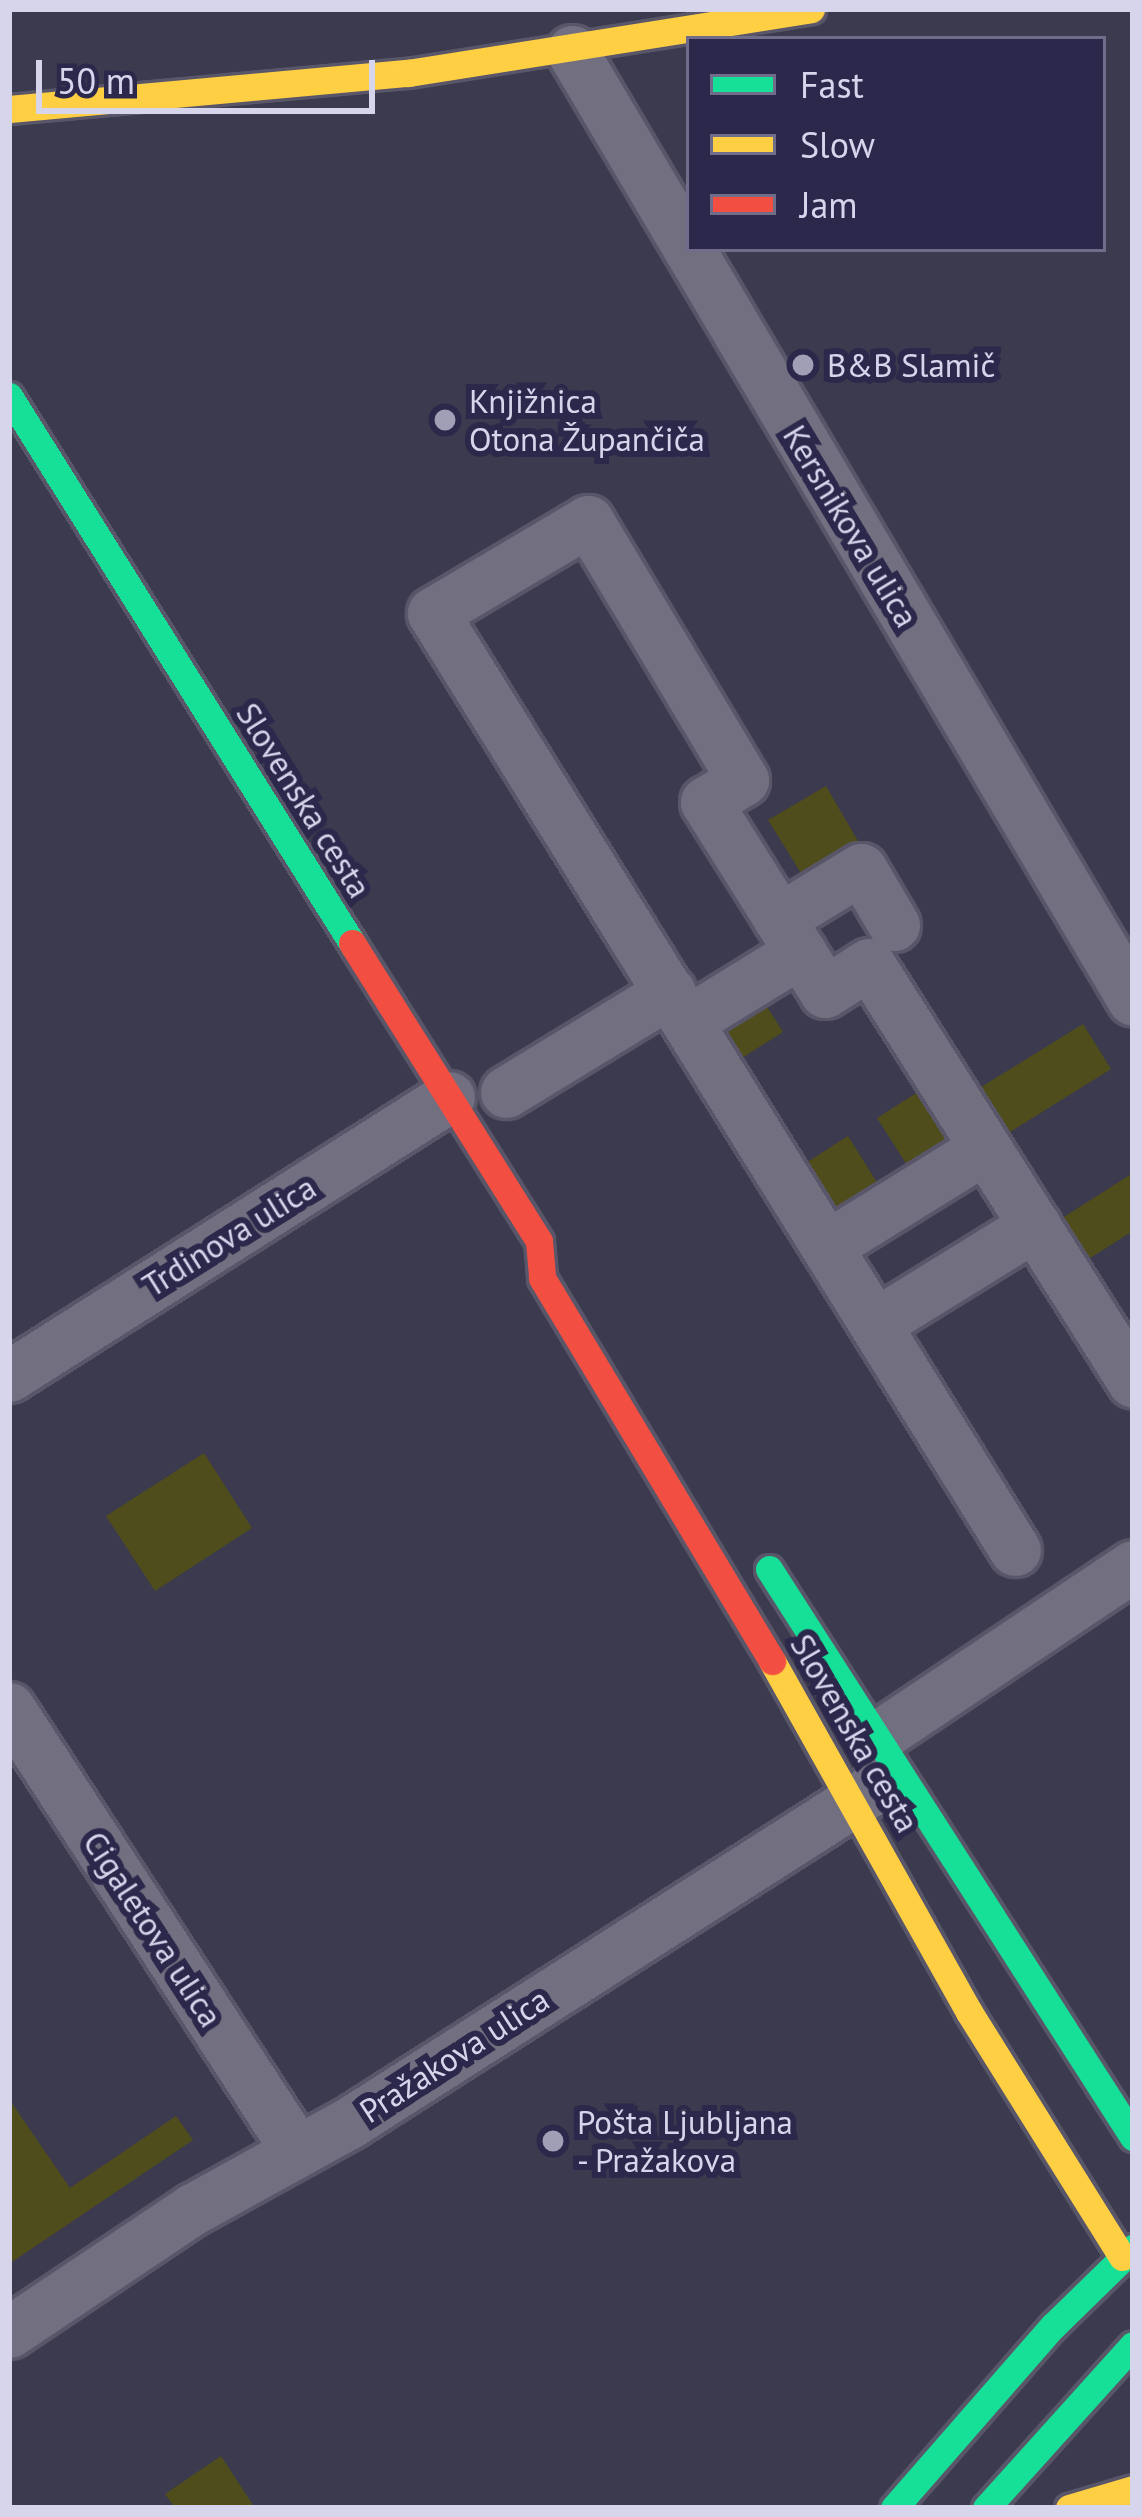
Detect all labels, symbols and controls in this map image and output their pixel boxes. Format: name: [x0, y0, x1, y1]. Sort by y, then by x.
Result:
scale bar: [42, 36, 381, 110]
legend: [686, 36, 1106, 252]
text: 50 m: [57, 57, 135, 104]
text: Fast: [800, 61, 864, 108]
text: Slow: [800, 121, 875, 168]
text: Jam: [800, 181, 858, 228]
place label: B&B Slamič: [827, 345, 995, 385]
marker: B&B Slamič: [790, 352, 816, 378]
place label: Knjižnica Otona Župančiča: [469, 381, 706, 459]
marker: Knjižnica Otona Župančiča: [432, 407, 458, 433]
street label: Kersnikova ulica: [775, 418, 927, 634]
street label: Slovenska cesta: [228, 695, 380, 905]
street label: Trdinova ulica: [135, 1167, 323, 1305]
street label: Slovenska cesta: [782, 1627, 928, 1839]
street label: Cigaletova ulica: [75, 1824, 231, 2034]
street label: Pražakova ulica: [352, 1979, 556, 2131]
place label: Pošta Ljubljana - Pražakova: [577, 2102, 793, 2180]
marker: Pošta Ljubljana - Pražakova: [540, 2128, 566, 2154]

